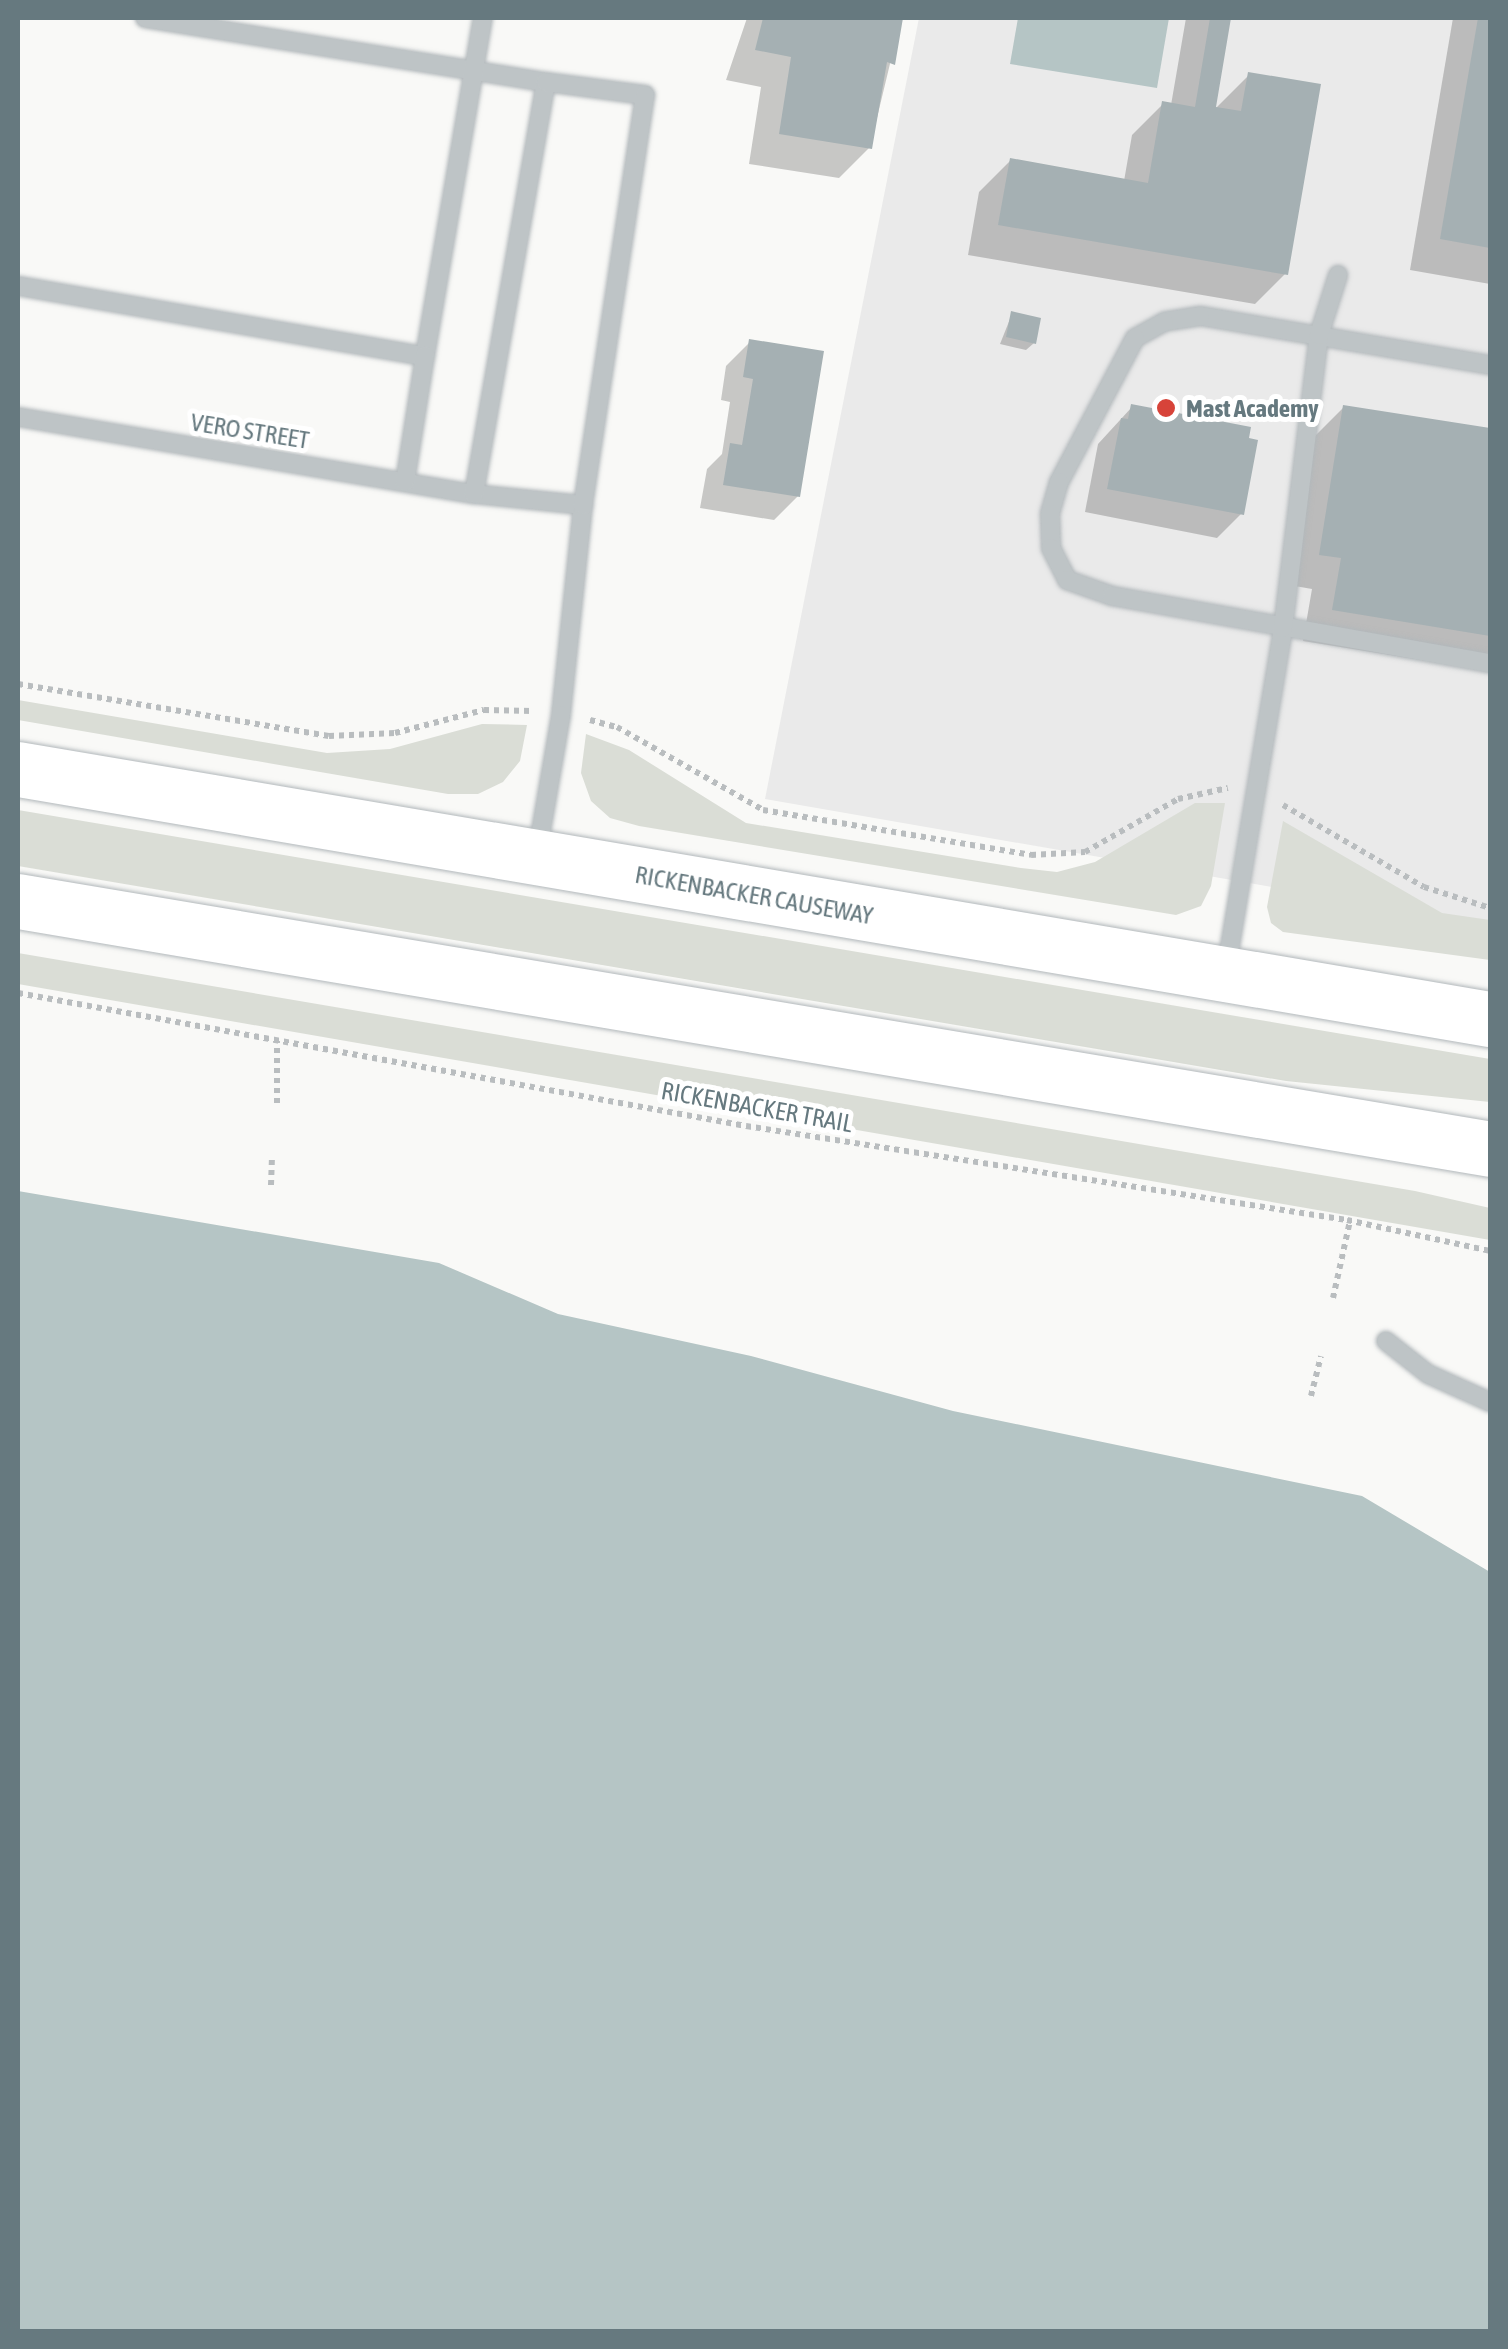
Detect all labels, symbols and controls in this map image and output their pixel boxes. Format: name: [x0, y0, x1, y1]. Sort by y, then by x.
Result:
place label: Mast Academy: [1186, 393, 1318, 423]
marker: Mast Academy: [1155, 397, 1177, 419]
street label: VERO STREET: [189, 407, 311, 455]
street label: RICKENBACKER CAUSEWAY: [633, 859, 875, 931]
street label: RICKENBACKER TRAIL: [659, 1075, 855, 1139]

